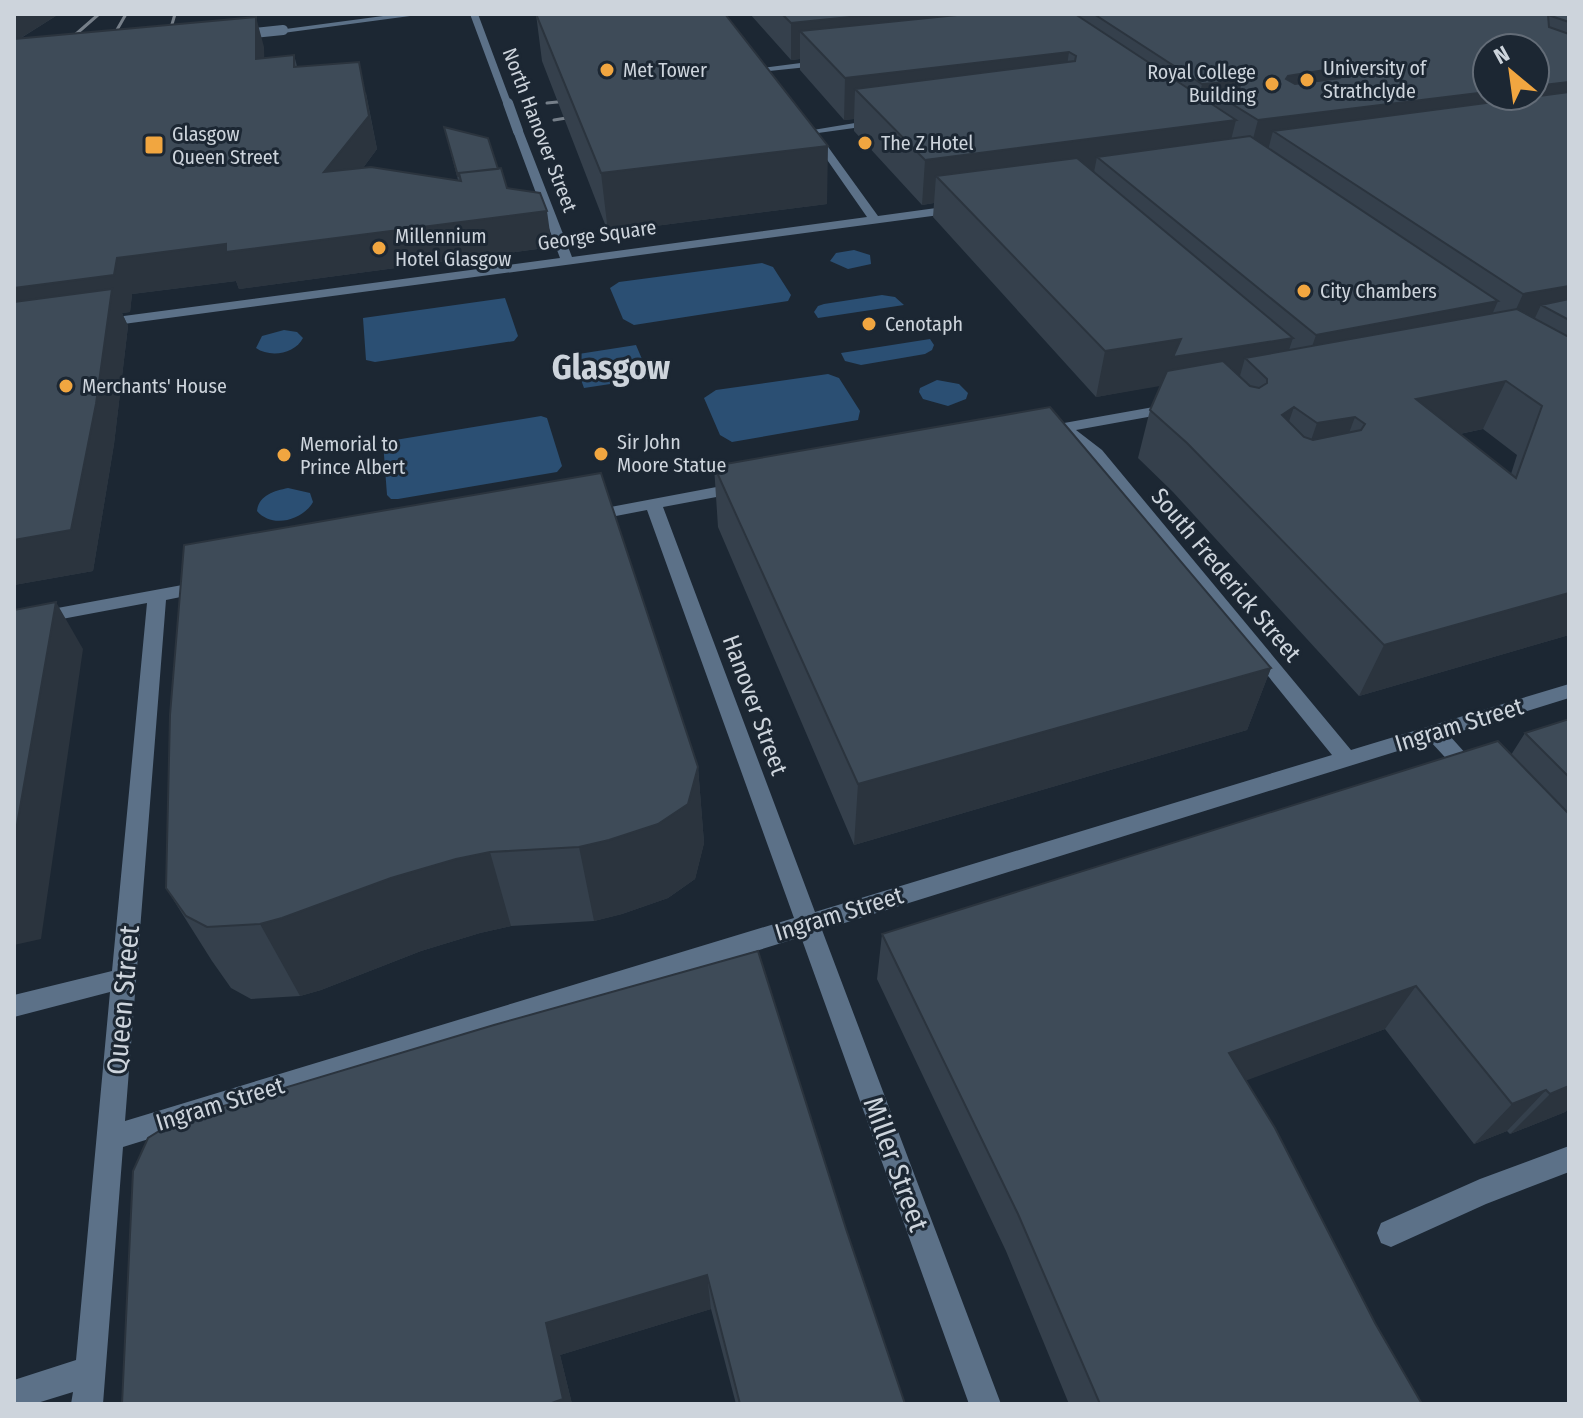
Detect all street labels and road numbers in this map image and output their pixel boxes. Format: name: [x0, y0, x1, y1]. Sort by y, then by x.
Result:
street label: North Hanover Street: [498, 45, 583, 216]
street label: George Square: [536, 215, 658, 255]
street label: South Frederick Street: [1145, 483, 1307, 667]
street label: Hanover Street: [717, 631, 793, 779]
street label: Ingram Street: [1391, 692, 1527, 758]
street label: Ingram Street: [771, 881, 907, 947]
street label: Queen Street: [100, 923, 146, 1076]
street label: Ingram Street: [152, 1071, 288, 1137]
street label: Miller Street: [856, 1092, 936, 1237]

